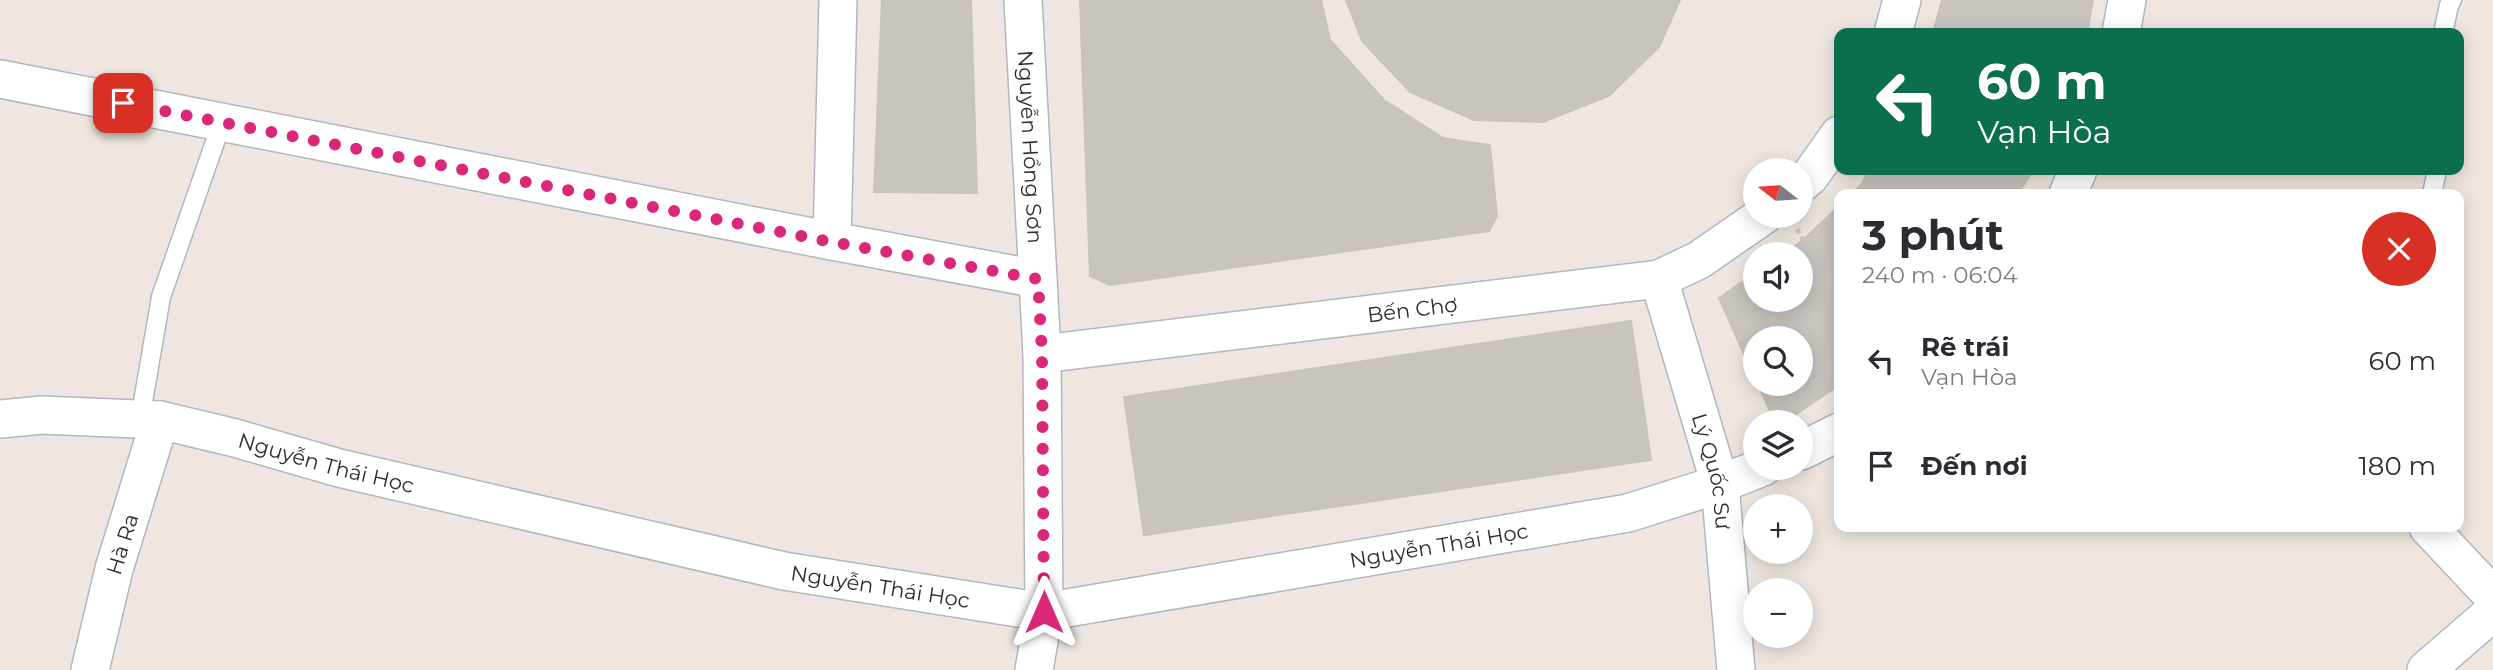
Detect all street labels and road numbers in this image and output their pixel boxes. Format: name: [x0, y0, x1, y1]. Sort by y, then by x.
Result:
street label: Nguyễn Hồng Sơn: [1013, 49, 1049, 244]
street label: Bến Chợ: [1366, 291, 1459, 327]
street label: Lý Quốc Sư: [1687, 410, 1736, 530]
street label: Nguyễn Thái Học: [236, 427, 417, 497]
street label: Hà Ra: [101, 510, 143, 578]
street label: Nguyễn Thái Học: [1347, 518, 1530, 573]
street label: Nguyễn Thái Học: [789, 560, 972, 613]

